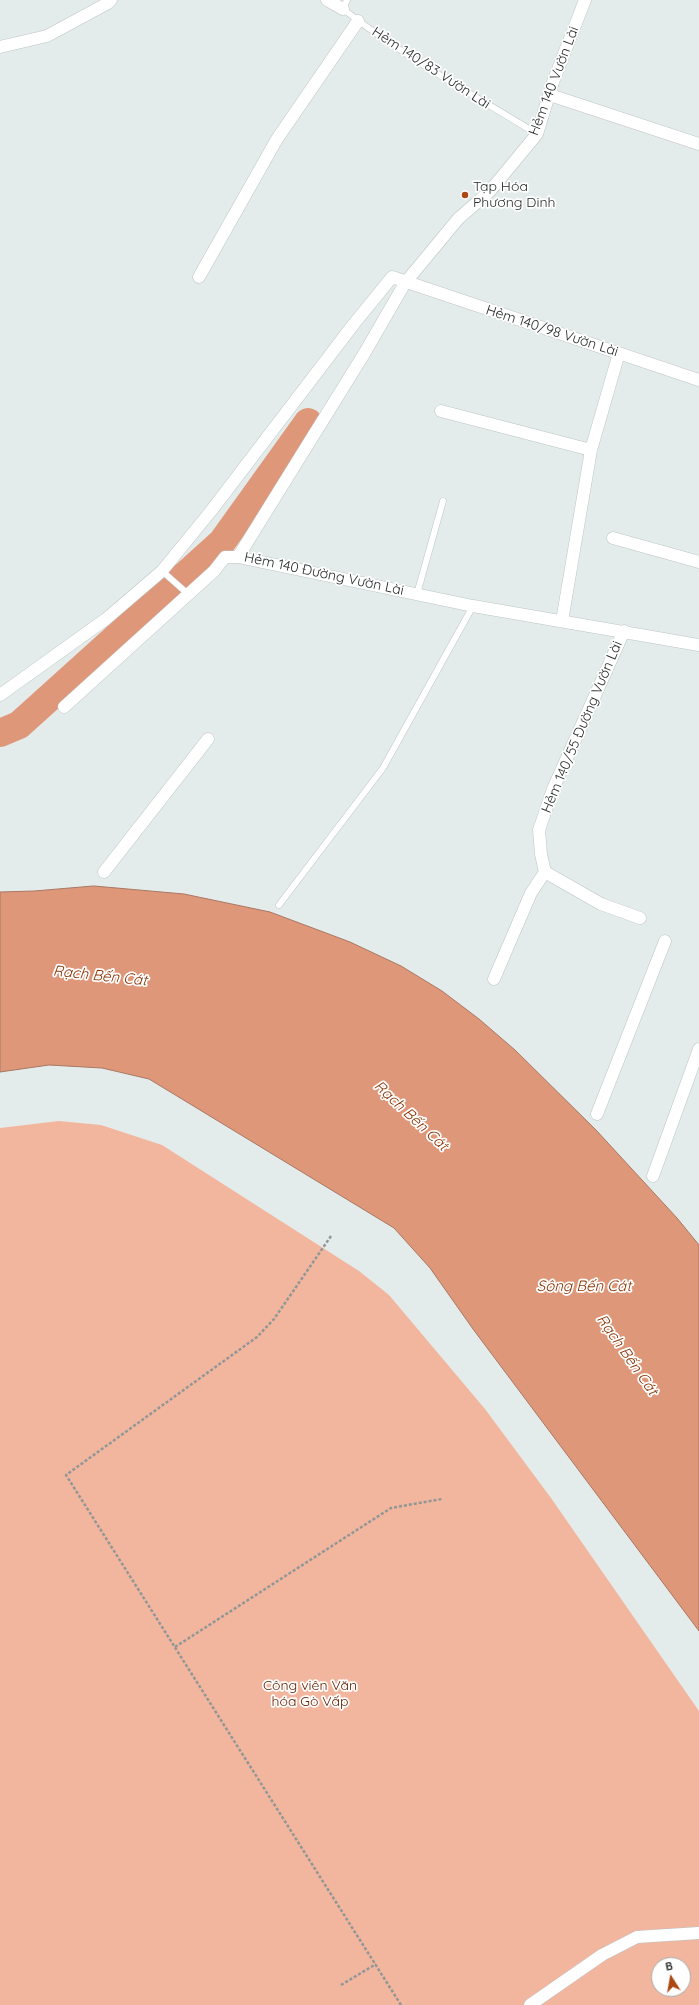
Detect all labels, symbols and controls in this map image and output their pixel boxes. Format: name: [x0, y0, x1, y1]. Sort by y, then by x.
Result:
street label: Hẻm 140/83 Vườn Lài: [369, 23, 493, 113]
street label: Hẻm 140 Vườn Lài: [525, 24, 583, 138]
place label: Tạp Hóa Phương Dinh: [473, 179, 555, 212]
marker: Tạp Hóa Phương Dinh: [460, 190, 470, 200]
street label: Hẻm 140/98 Vườn Lài: [484, 302, 620, 360]
street label: Hẻm 140 Đường Vườn Lài: [243, 549, 405, 599]
street label: Hẻm 140/55 Đường Vườn Lài: [538, 638, 626, 816]
water label: Rạch Bến Cát: [52, 962, 148, 990]
water label: Rạch Bến Cát: [370, 1077, 452, 1155]
water label: Sông Bến Cát: [537, 1277, 631, 1295]
water label: Rạch Bến Cát: [593, 1311, 661, 1399]
park label: Công viên Văn hóa Gò Vấp: [263, 1678, 357, 1710]
north arrow: [651, 1957, 691, 1997]
text: B: [664, 1959, 674, 1974]

